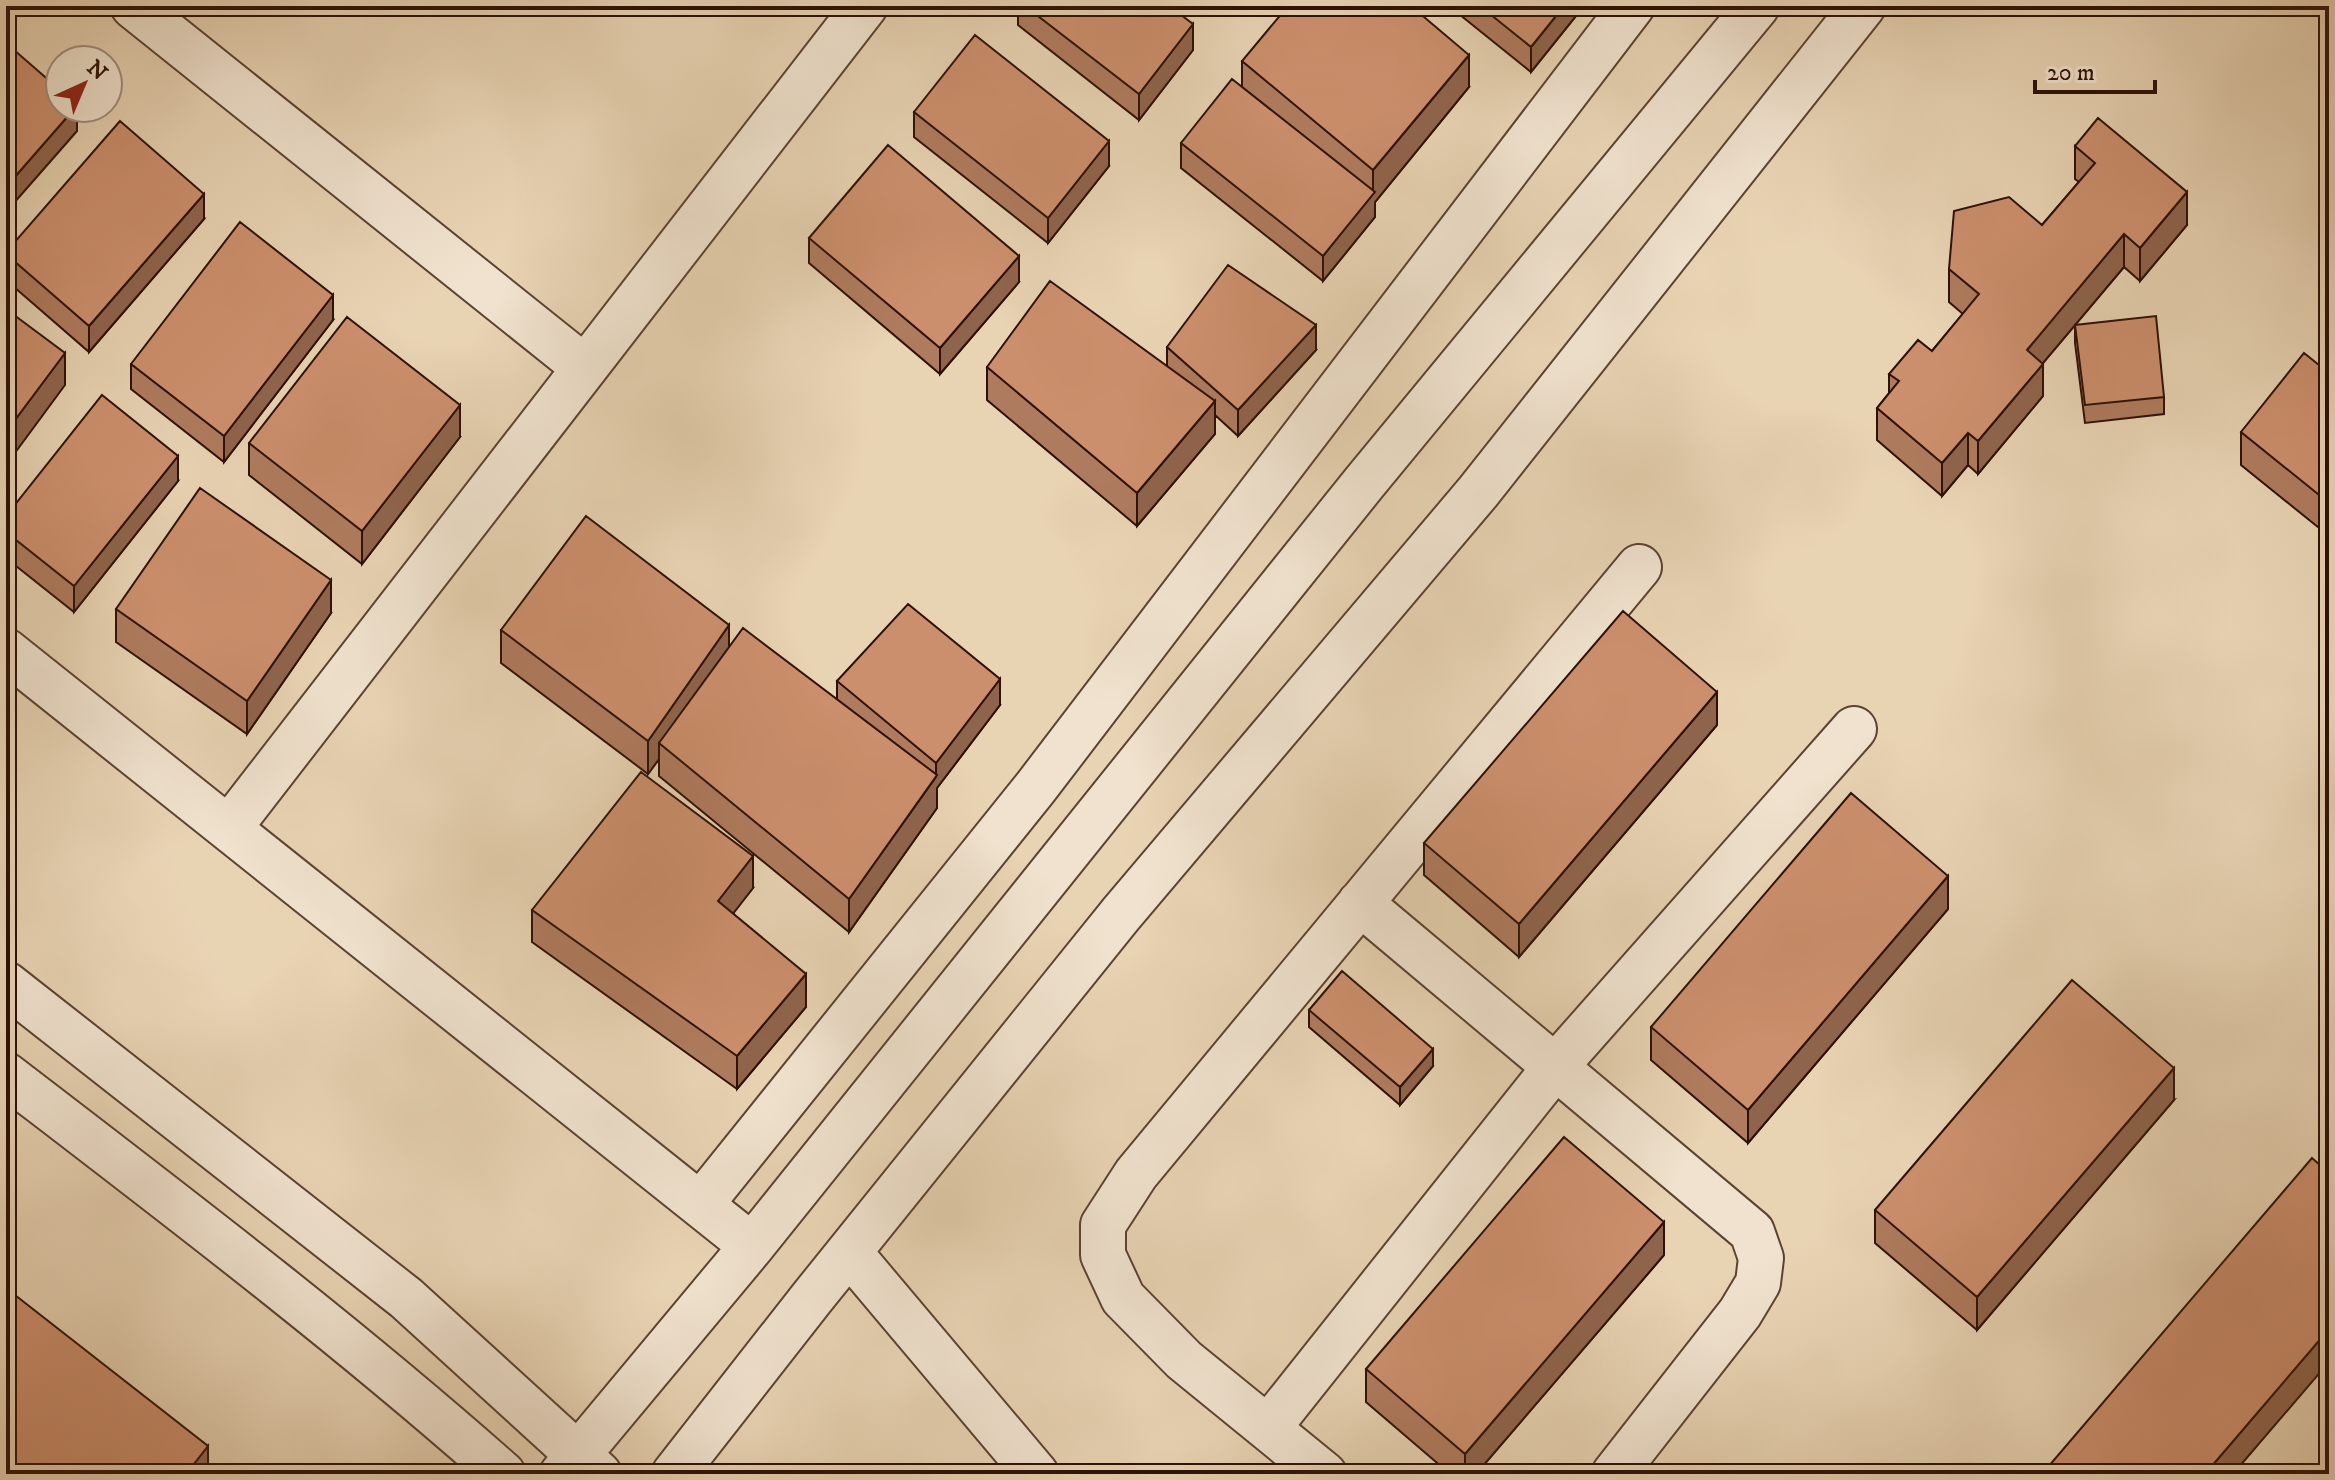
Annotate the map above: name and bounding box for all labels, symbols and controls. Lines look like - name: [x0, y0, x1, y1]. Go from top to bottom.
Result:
- north arrow: [44, 44, 124, 124]
- scale bar: [2035, 44, 2155, 94]
- text: N: [81, 55, 113, 87]
- text: 20 m: [2047, 58, 2095, 88]

